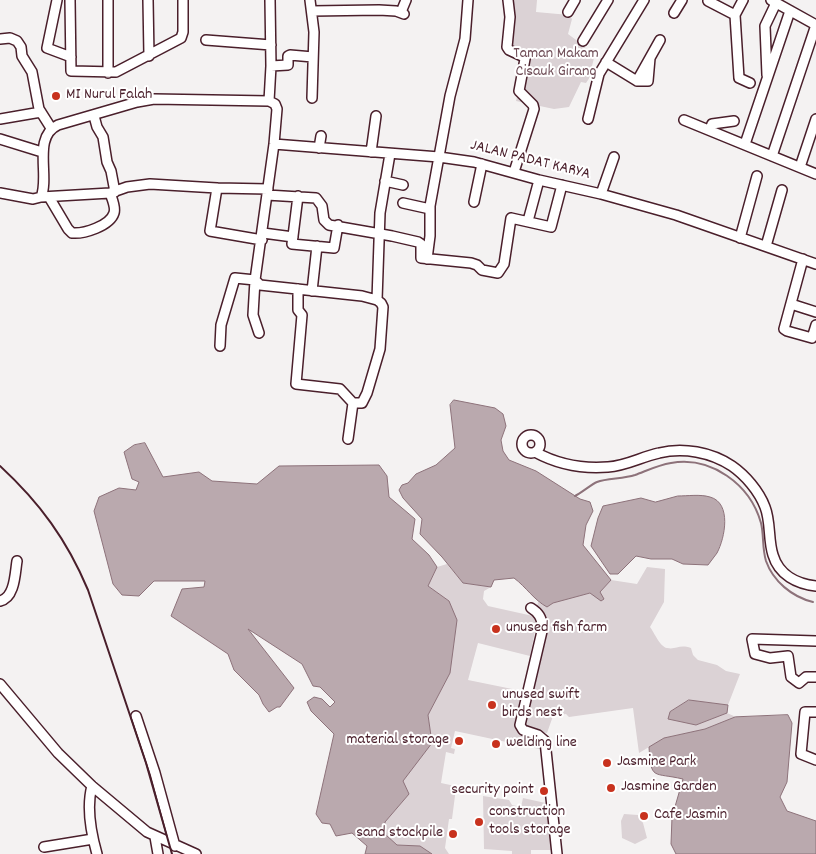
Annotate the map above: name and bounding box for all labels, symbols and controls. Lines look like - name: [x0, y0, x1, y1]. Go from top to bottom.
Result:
- park label: Taman Makam Cisauk Girang: [513, 45, 599, 83]
- place label: MI Nurul Falah: [66, 86, 152, 106]
- marker: MI Nurul Falah: [50, 90, 62, 102]
- street label: JALAN PADAT KARYA: [468, 137, 592, 185]
- place label: unused fish farm: [506, 619, 607, 639]
- marker: unused fish farm: [490, 623, 502, 635]
- place label: unused swift birds nest: [502, 686, 580, 724]
- marker: unused swift birds nest: [486, 699, 498, 711]
- place label: material storage: [346, 731, 449, 751]
- place label: welding line: [506, 734, 577, 754]
- marker: material storage: [453, 735, 465, 747]
- marker: welding line: [490, 738, 502, 750]
- place label: Jasmine Park: [617, 753, 696, 773]
- marker: Jasmine Park: [601, 757, 613, 769]
- place label: Jasmine Garden: [621, 778, 717, 798]
- place label: security point: [451, 781, 534, 801]
- marker: Jasmine Garden: [605, 782, 617, 794]
- marker: security point: [538, 785, 550, 797]
- place label: construction tools storage: [489, 803, 571, 841]
- place label: Cafe Jasmin: [654, 806, 727, 826]
- marker: Cafe Jasmin: [638, 810, 650, 822]
- marker: construction tools storage: [473, 816, 485, 828]
- place label: sand stockpile: [356, 824, 443, 844]
- marker: sand stockpile: [447, 828, 459, 840]

